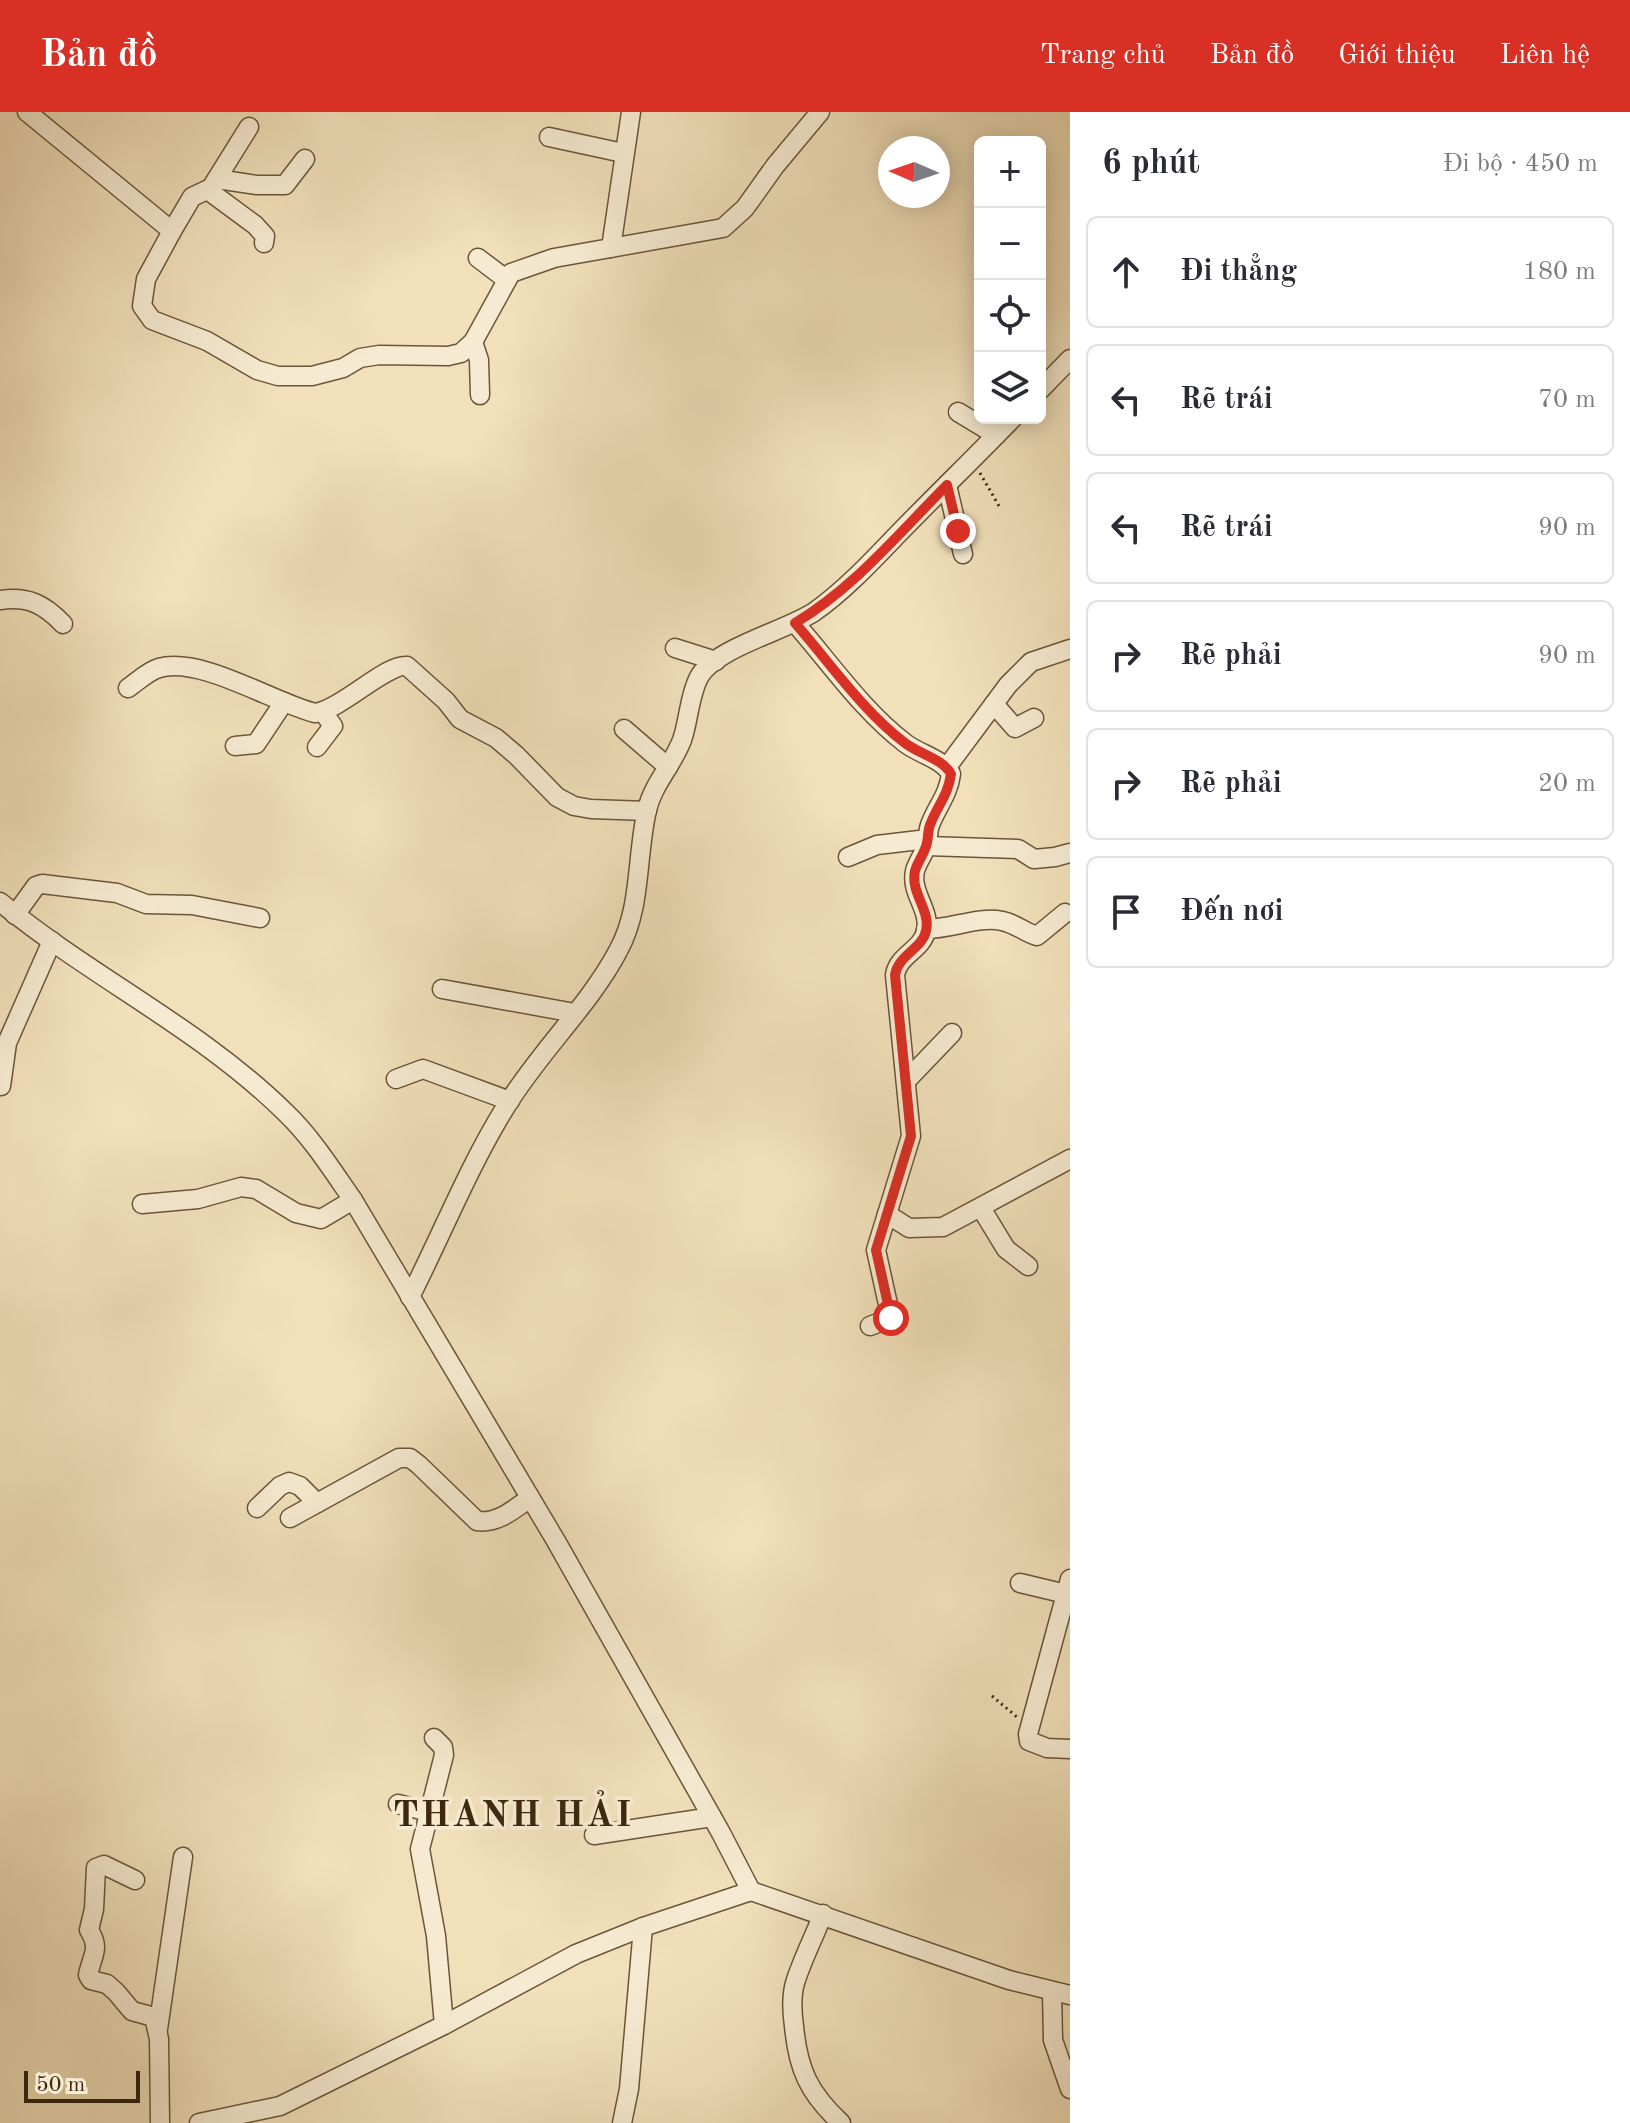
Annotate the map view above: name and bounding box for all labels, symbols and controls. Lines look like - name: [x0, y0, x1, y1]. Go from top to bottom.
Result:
- text: Bản đồ: [40, 37, 158, 75]
- text: Trang chủ: [1040, 42, 1166, 70]
- text: Bản đồ: [1210, 42, 1294, 70]
- text: Giới thiệu: [1338, 42, 1456, 70]
- text: Liên hệ: [1500, 42, 1590, 70]
- north arrow: [878, 136, 950, 208]
- map controls: [974, 136, 1046, 424]
- button: +: [974, 136, 1046, 208]
- text: 6 phút: [1102, 147, 1200, 181]
- text: Đi bộ · 450 m: [1443, 151, 1598, 177]
- button: −: [974, 208, 1046, 280]
- icon: ahead: [1104, 250, 1148, 294]
- text: Đi thẳng: [1180, 257, 1297, 287]
- text: 180 m: [1523, 259, 1596, 285]
- button: locate: [974, 280, 1046, 352]
- button: layers: [974, 352, 1046, 424]
- icon: left: [1104, 378, 1148, 422]
- text: Rẽ trái: [1180, 385, 1273, 415]
- text: 70 m: [1538, 387, 1596, 413]
- icon: left: [1104, 506, 1148, 550]
- route end: [940, 513, 976, 549]
- text: Rẽ trái: [1180, 513, 1273, 543]
- text: 90 m: [1538, 515, 1596, 541]
- icon: right: [1104, 634, 1148, 678]
- text: Rẽ phải: [1180, 641, 1282, 671]
- text: 90 m: [1538, 643, 1596, 669]
- icon: right: [1104, 762, 1148, 806]
- text: Rẽ phải: [1180, 769, 1282, 799]
- text: 20 m: [1538, 771, 1596, 797]
- icon: arrive: [1104, 890, 1148, 934]
- text: Đến nơi: [1180, 897, 1284, 927]
- route start: [873, 1300, 909, 1336]
- district label: THANH HẢI: [393, 1790, 633, 1835]
- scale bar: [24, 2067, 140, 2103]
- text: 50 m: [36, 2074, 85, 2096]

